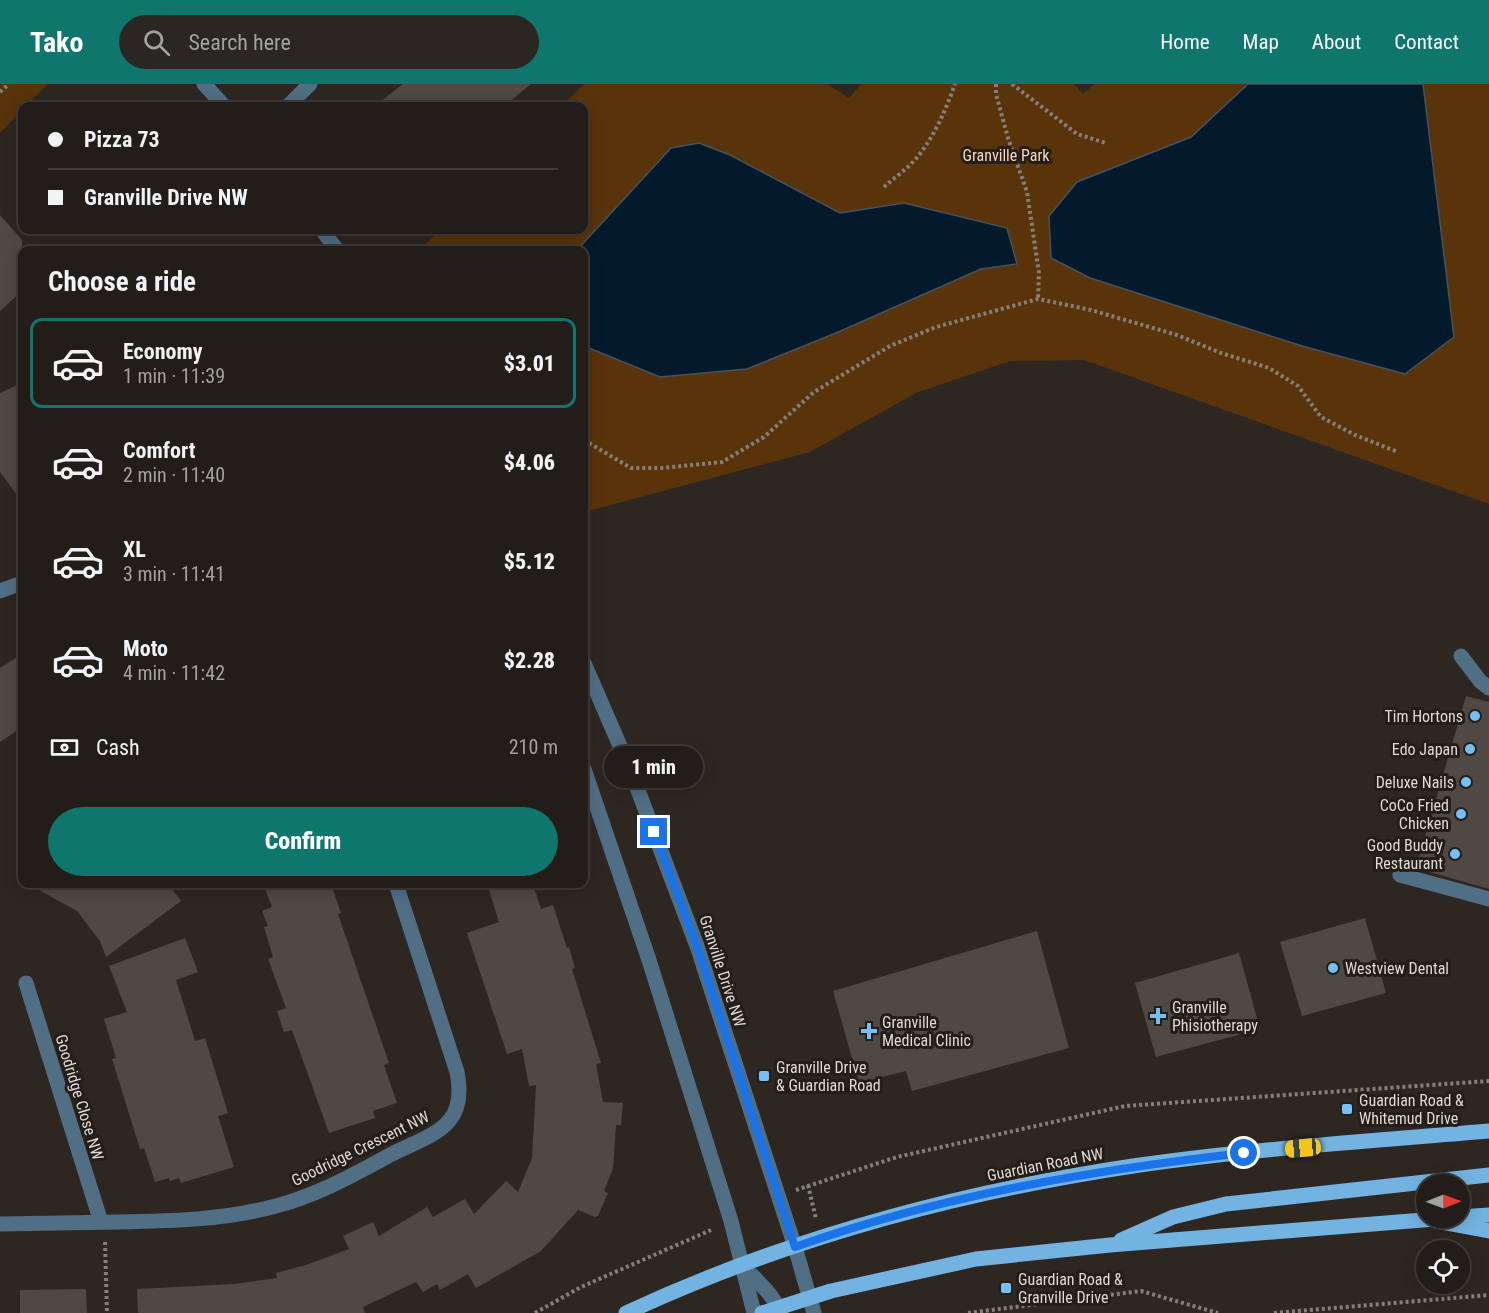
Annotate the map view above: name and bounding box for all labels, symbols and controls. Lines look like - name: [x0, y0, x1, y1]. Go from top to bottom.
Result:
- search box: [119, 15, 539, 69]
- text: Tako: [30, 26, 83, 59]
- icon: search: [140, 26, 173, 59]
- text: Search here: [188, 30, 291, 55]
- text: Home: [1160, 30, 1210, 54]
- text: Map: [1243, 30, 1279, 54]
- text: About: [1312, 30, 1361, 54]
- text: Contact: [1394, 30, 1459, 54]
- text: Pizza 73: [84, 127, 160, 152]
- park label: Granville Park: [963, 146, 1050, 165]
- text: Granville Drive NW: [84, 185, 248, 210]
- text: Choose a ride: [48, 266, 196, 298]
- icon: car: [51, 336, 105, 390]
- text: Economy: [123, 339, 203, 364]
- text: $3.01: [504, 351, 555, 376]
- text: 1 min · 11:39: [123, 364, 225, 388]
- icon: car: [51, 435, 105, 489]
- text: Comfort: [123, 438, 196, 463]
- text: $4.06: [504, 450, 555, 475]
- text: 2 min · 11:40: [123, 463, 225, 487]
- icon: car: [51, 534, 105, 588]
- text: XL: [123, 537, 146, 562]
- text: $5.12: [504, 549, 555, 574]
- text: 3 min · 11:41: [123, 562, 225, 586]
- icon: car: [51, 633, 105, 687]
- text: Moto: [123, 636, 168, 661]
- text: $2.28: [504, 648, 555, 673]
- text: 4 min · 11:42: [123, 661, 225, 685]
- place label: Tim Hortons: [1384, 707, 1463, 726]
- marker: Tim Hortons: [1468, 709, 1482, 723]
- icon: cash: [48, 731, 81, 764]
- text: Cash: [96, 735, 140, 760]
- text: 210 m: [509, 735, 558, 759]
- place label: Edo Japan: [1392, 740, 1458, 759]
- marker: Edo Japan: [1463, 742, 1477, 756]
- callout: 1 min: [604, 745, 704, 787]
- text: 1 min: [631, 755, 676, 779]
- place label: Deluxe Nails: [1376, 773, 1454, 792]
- marker: Deluxe Nails: [1459, 775, 1473, 789]
- place label: CoCo Fried Chicken: [1380, 796, 1449, 833]
- button: Confirm: [48, 807, 558, 876]
- marker: CoCo Fried Chicken: [1454, 807, 1468, 821]
- route end: [640, 818, 667, 845]
- place label: Good Buddy Restaurant: [1367, 836, 1443, 873]
- marker: Good Buddy Restaurant: [1448, 847, 1462, 861]
- street label: Granville Drive NW: [696, 913, 750, 1029]
- place label: Westview Dental: [1345, 959, 1449, 978]
- marker: Westview Dental: [1326, 961, 1340, 975]
- place label: Granville Phisiotherapy: [1172, 998, 1258, 1035]
- marker: Granville Phisiotherapy: [1149, 1007, 1167, 1025]
- place label: Granville Medical Clinic: [882, 1013, 971, 1050]
- marker: Granville Medical Clinic: [860, 1022, 878, 1040]
- street label: Goodridge Close NW: [51, 1032, 108, 1162]
- place label: Granville Drive & Guardian Road: [776, 1058, 881, 1095]
- marker: Granville Drive & Guardian Road: [757, 1069, 771, 1083]
- place label: Guardian Road & Whitemud Drive: [1359, 1091, 1464, 1128]
- marker: Guardian Road & Whitemud Drive: [1340, 1102, 1354, 1116]
- street label: Goodridge Crescent NW: [288, 1107, 432, 1190]
- car: [1284, 1137, 1322, 1159]
- route start: [1230, 1139, 1257, 1166]
- street label: Guardian Road NW: [985, 1144, 1105, 1185]
- north arrow: [1416, 1174, 1470, 1228]
- map controls: [1416, 1174, 1470, 1294]
- button: locate: [1416, 1240, 1470, 1294]
- place label: Guardian Road & Granville Drive: [1018, 1270, 1123, 1307]
- marker: Guardian Road & Granville Drive: [999, 1281, 1013, 1295]

